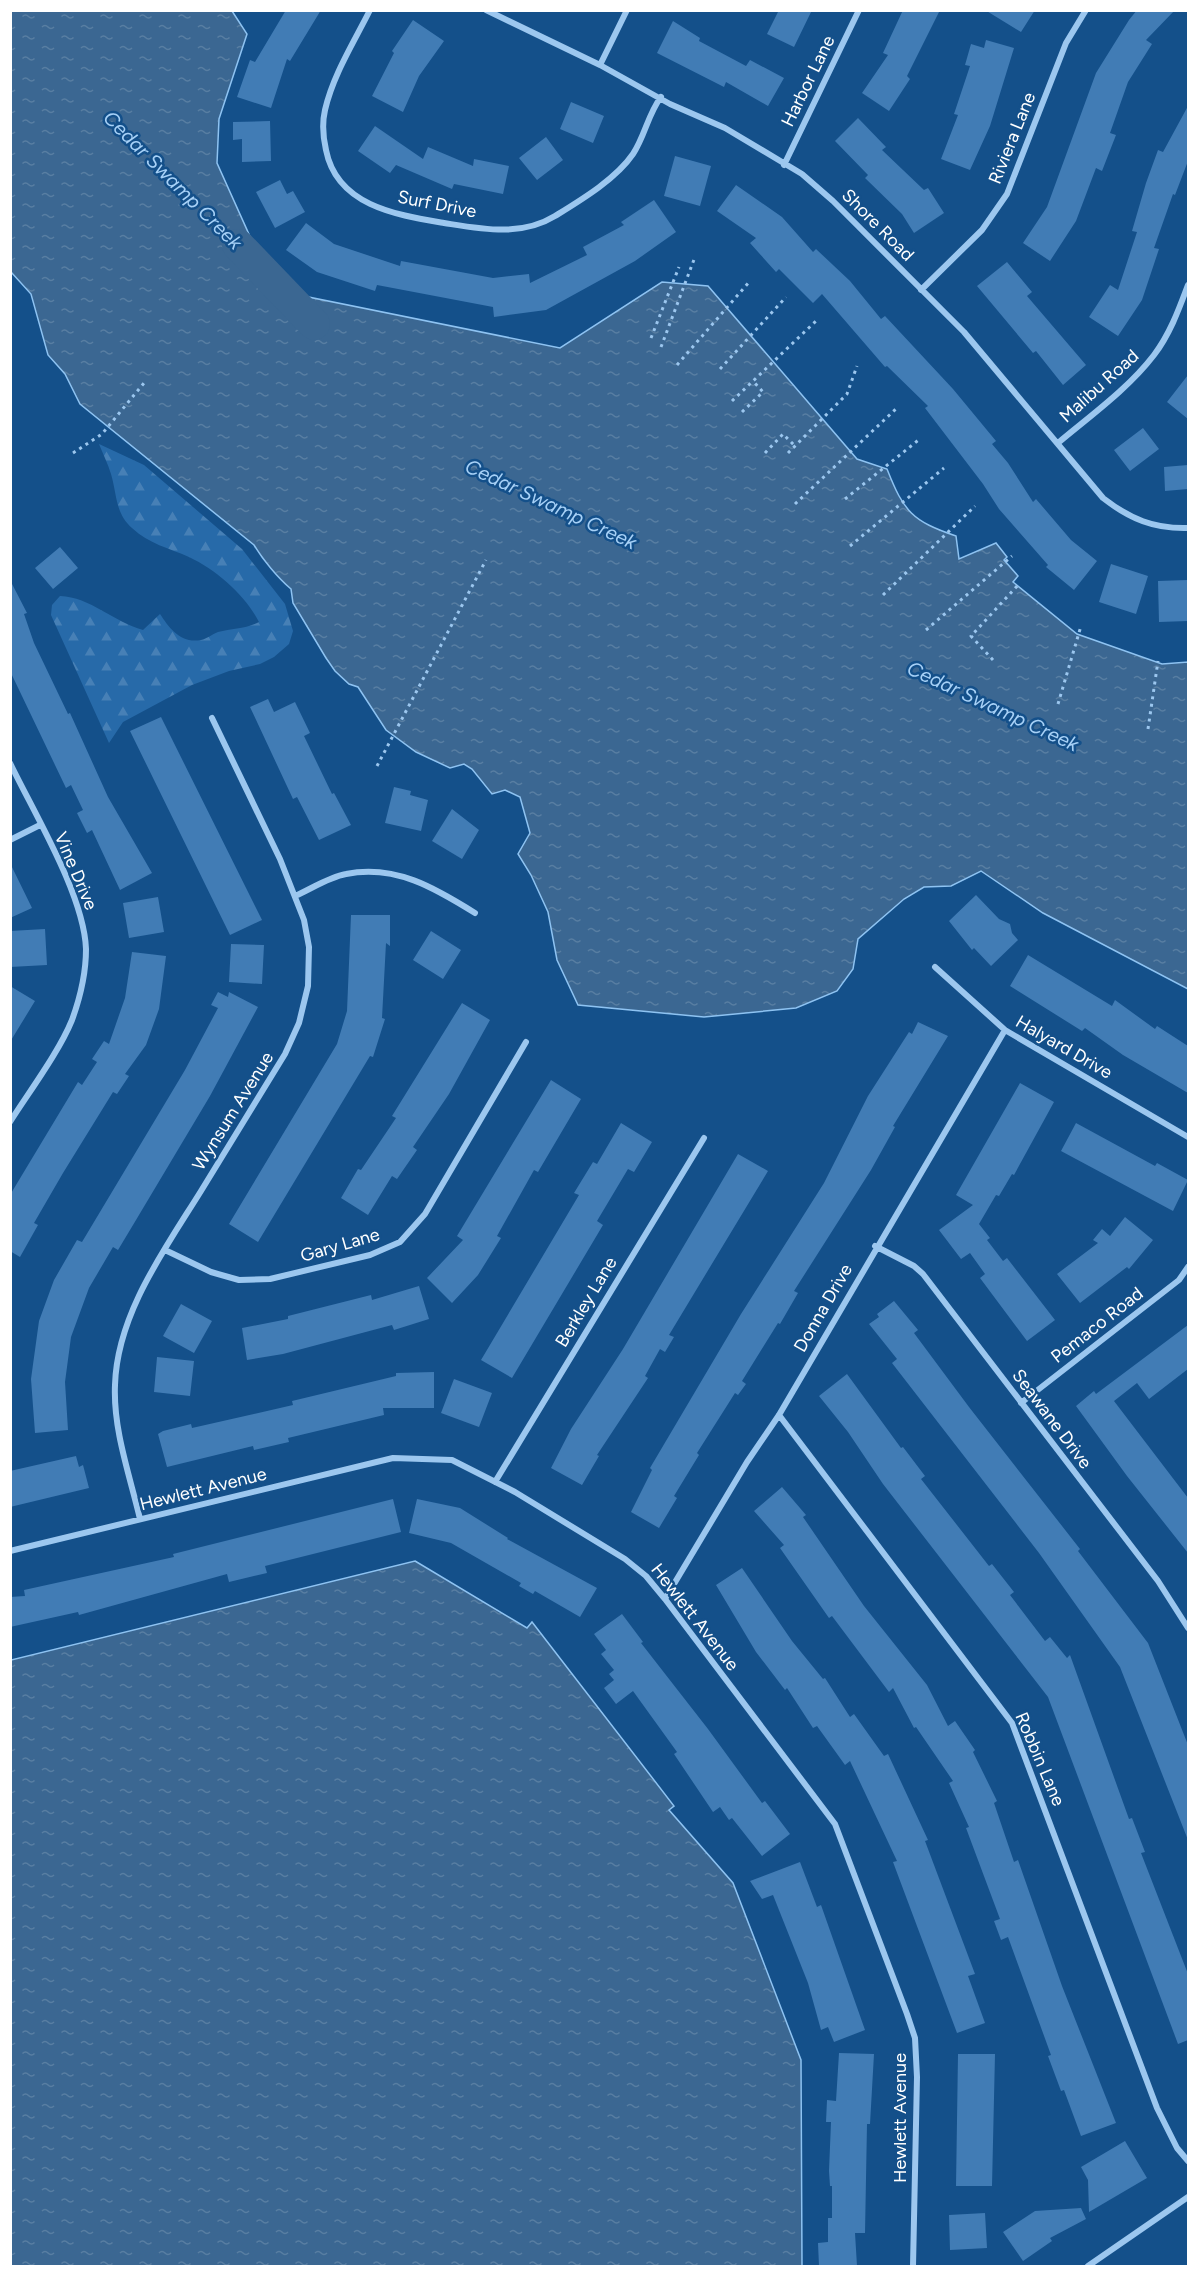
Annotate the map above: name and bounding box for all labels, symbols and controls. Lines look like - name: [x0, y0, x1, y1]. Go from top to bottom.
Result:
- street label: Harbor Lane: [776, 32, 840, 130]
- street label: Riviera Lane: [984, 89, 1040, 187]
- water label: Cedar Swamp Creek: [98, 105, 248, 255]
- street label: Shore Road: [837, 184, 919, 266]
- street label: Surf Drive: [396, 186, 478, 222]
- street label: Malibu Road: [1055, 345, 1143, 427]
- water label: Cedar Swamp Creek: [461, 454, 642, 555]
- water label: Cedar Swamp Creek: [903, 656, 1084, 757]
- street label: Vine Drive: [50, 829, 102, 913]
- street label: Halyard Drive: [1012, 1011, 1116, 1084]
- street label: Wynsum Avenue: [188, 1047, 278, 1174]
- street label: Gary Lane: [298, 1223, 382, 1267]
- street label: Berkley Lane: [550, 1253, 622, 1351]
- street label: Donna Drive: [789, 1260, 857, 1356]
- street label: Pemaco Road: [1047, 1282, 1147, 1368]
- street label: Seawane Drive: [1007, 1365, 1097, 1473]
- street label: Hewlett Avenue: [137, 1463, 269, 1515]
- street label: Hewlett Avenue: [646, 1559, 744, 1675]
- street label: Robbin Lane: [1010, 1709, 1070, 1809]
- street label: Hewlett Avenue: [889, 2053, 911, 2183]

